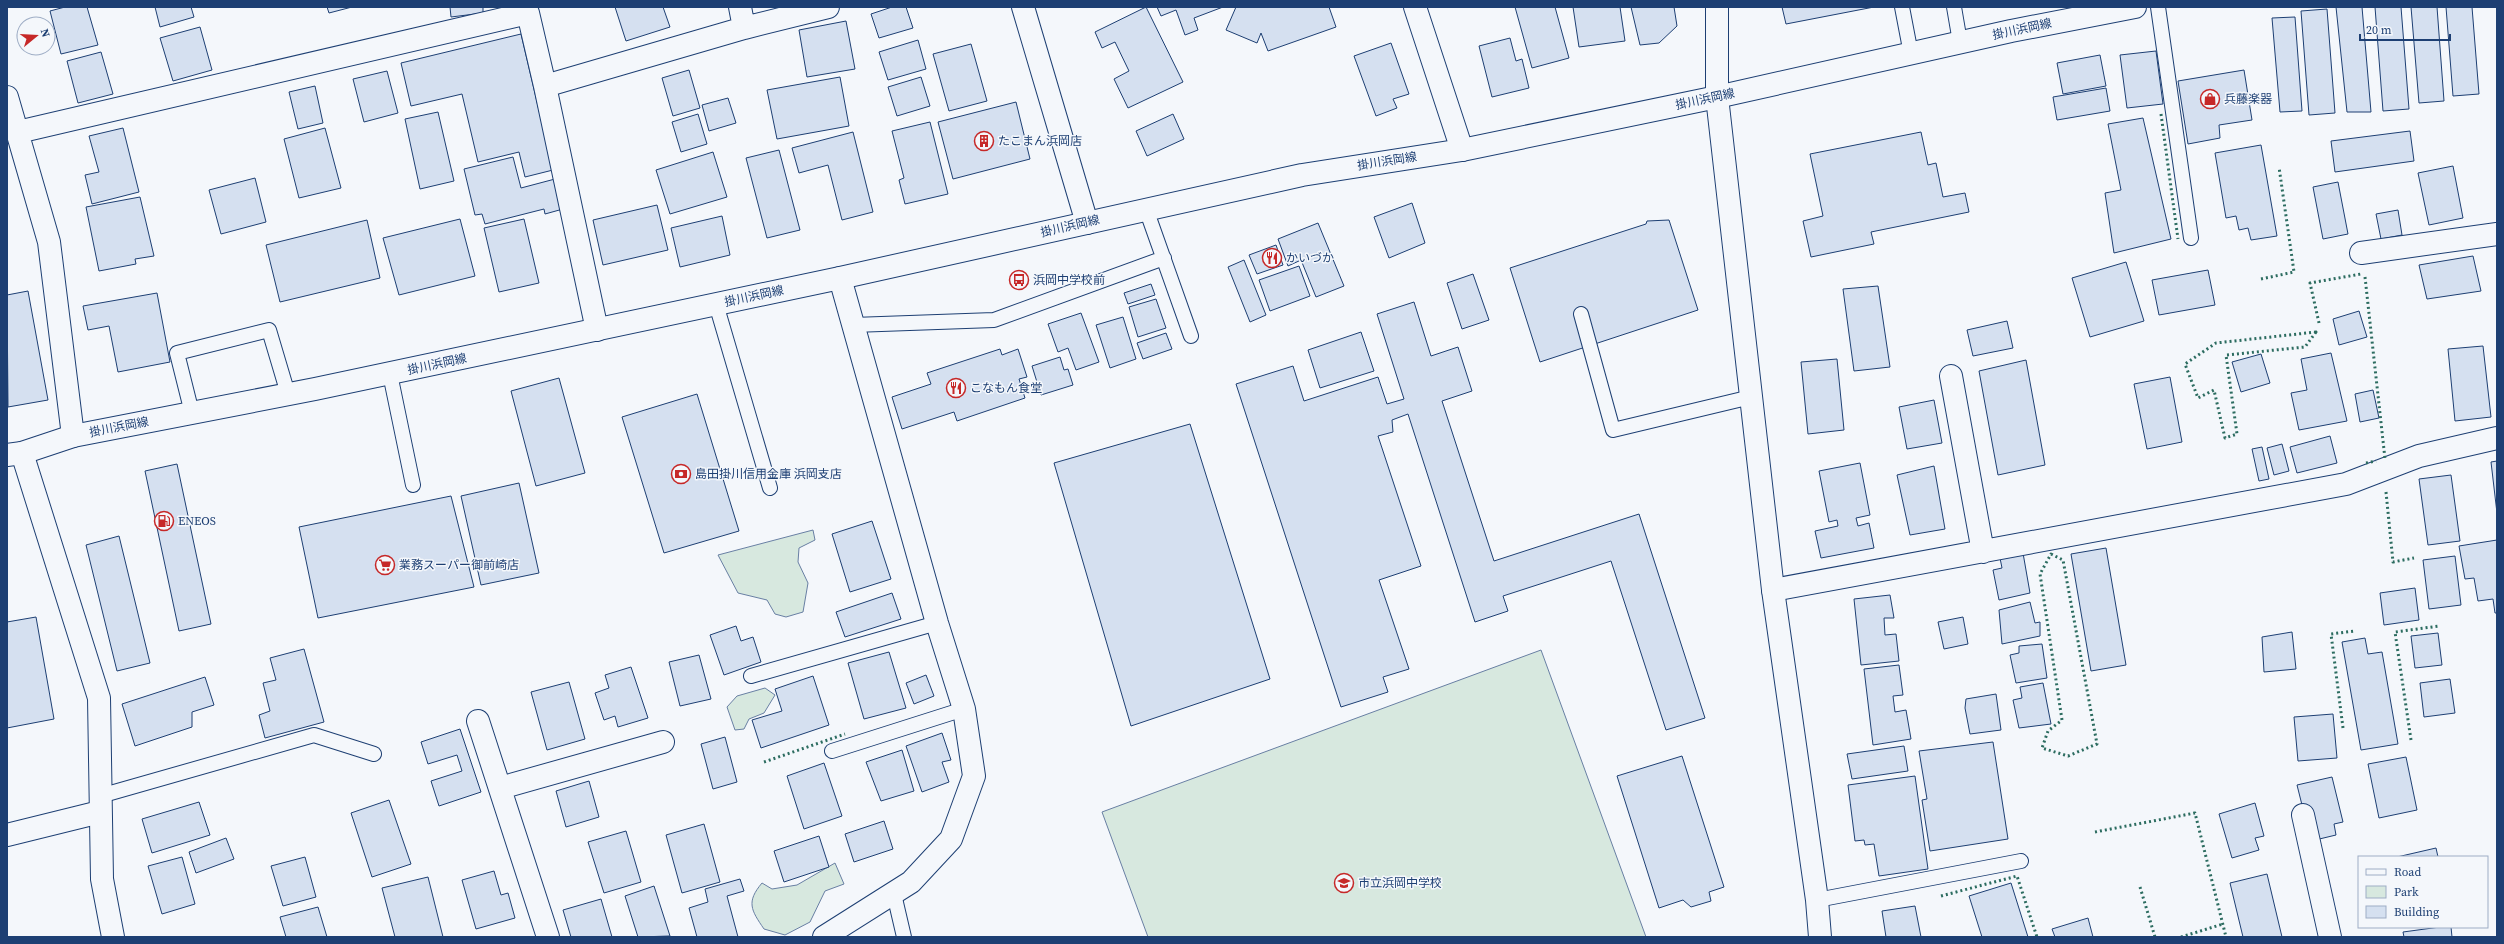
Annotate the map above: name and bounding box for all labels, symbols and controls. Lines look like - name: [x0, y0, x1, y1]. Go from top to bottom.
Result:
- street label: 掛川浜岡線: [1991, 15, 2053, 43]
- north arrow: [16, 16, 56, 56]
- scale bar: [2360, 16, 2450, 42]
- text: 20 m: [2366, 22, 2392, 38]
- text: N: [37, 27, 53, 39]
- street label: 掛川浜岡線: [1674, 85, 1736, 113]
- shop icon: 兵藤楽器: [2199, 88, 2221, 110]
- place label: 兵藤楽器: [2224, 91, 2272, 107]
- building icon: たこまん浜岡店: [973, 130, 995, 152]
- place label: たこまん浜岡店: [998, 133, 1082, 149]
- street label: 掛川浜岡線: [1356, 148, 1418, 174]
- street label: 掛川浜岡線: [1039, 211, 1101, 241]
- restaurant icon: かいづか: [1261, 247, 1283, 269]
- place label: かいづか: [1286, 250, 1334, 266]
- bus stop icon: 浜岡中学校前: [1008, 269, 1030, 291]
- place label: 浜岡中学校前: [1033, 272, 1105, 288]
- street label: 掛川浜岡線: [723, 282, 785, 310]
- street label: 掛川浜岡線: [406, 350, 468, 378]
- restaurant icon: こなもん食堂: [945, 377, 967, 399]
- place label: こなもん食堂: [970, 380, 1042, 396]
- street label: 掛川浜岡線: [88, 413, 150, 441]
- bank icon: 島田掛川信用金庫 浜岡支店: [670, 463, 692, 485]
- place label: 島田掛川信用金庫 浜岡支店: [695, 466, 842, 482]
- fuel station icon: ENEOS: [153, 510, 175, 532]
- place label: ENEOS: [178, 513, 216, 529]
- supermarket icon: 業務スーパー御前崎店: [374, 554, 396, 576]
- place label: 業務スーパー御前崎店: [399, 557, 519, 573]
- legend: [2358, 856, 2488, 928]
- text: Road: [2394, 864, 2421, 880]
- school or university icon: 市立浜岡中学校: [1333, 872, 1355, 894]
- place label: 市立浜岡中学校: [1358, 875, 1442, 891]
- text: Park: [2394, 884, 2419, 900]
- text: Building: [2394, 904, 2439, 920]

